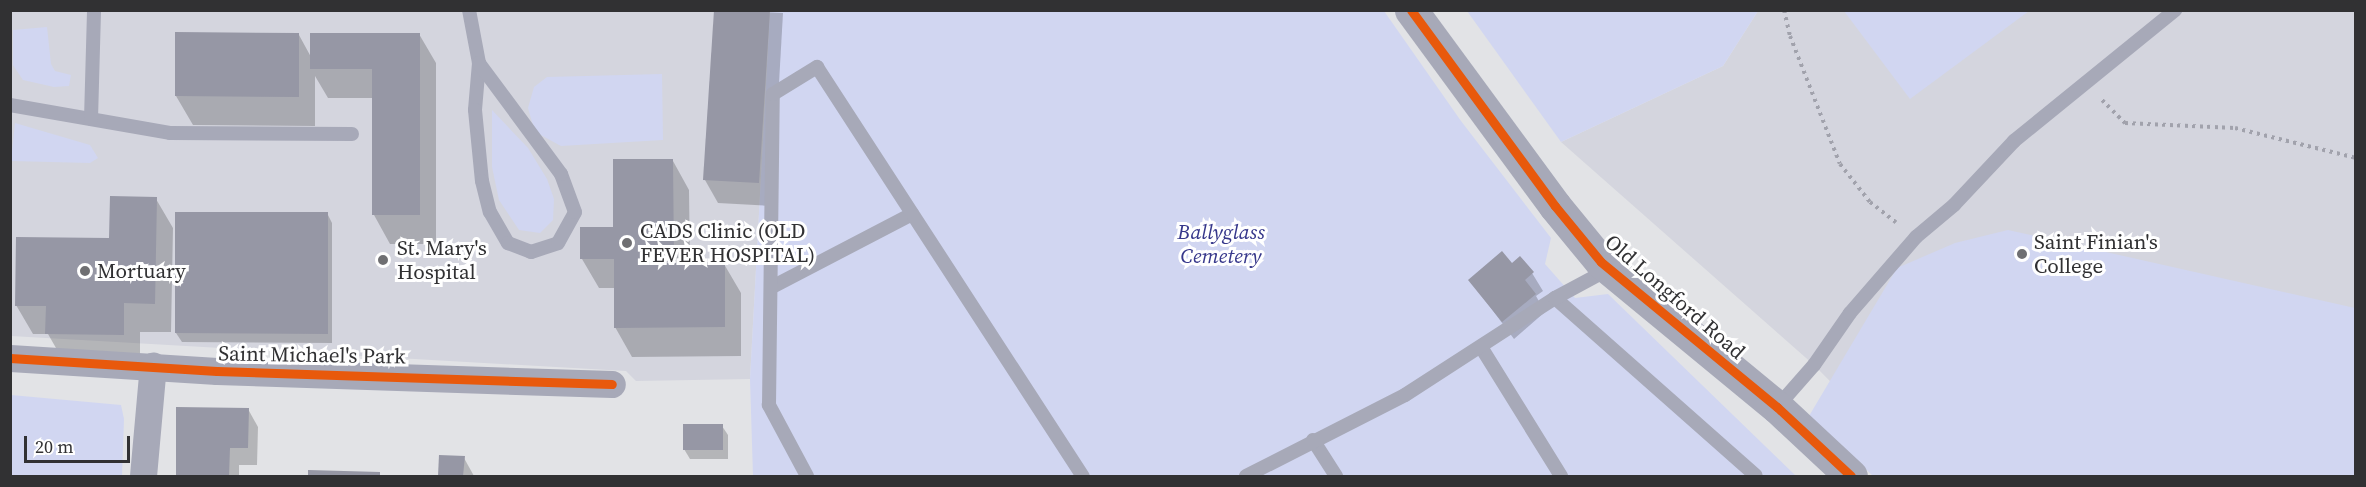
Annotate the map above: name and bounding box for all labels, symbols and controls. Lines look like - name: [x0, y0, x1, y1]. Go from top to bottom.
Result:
- place label: CADS Clinic (OLD FEVER HOSPITAL): [640, 218, 815, 268]
- park label: Ballyglass Cemetery: [1177, 219, 1265, 269]
- street label: Old Longford Road: [1600, 229, 1750, 365]
- place label: Saint Finian's College: [2034, 229, 2158, 279]
- marker: CADS Clinic (OLD FEVER HOSPITAL): [618, 234, 636, 252]
- place label: St. Mary's Hospital: [397, 235, 487, 285]
- marker: Saint Finian's College: [2015, 247, 2029, 261]
- marker: St. Mary's Hospital: [374, 251, 392, 269]
- place label: Mortuary: [97, 258, 186, 284]
- marker: Mortuary: [78, 264, 92, 278]
- street label: Saint Michael's Park: [218, 341, 406, 369]
- scale bar: [27, 424, 134, 462]
- text: 20 m: [35, 434, 73, 459]

